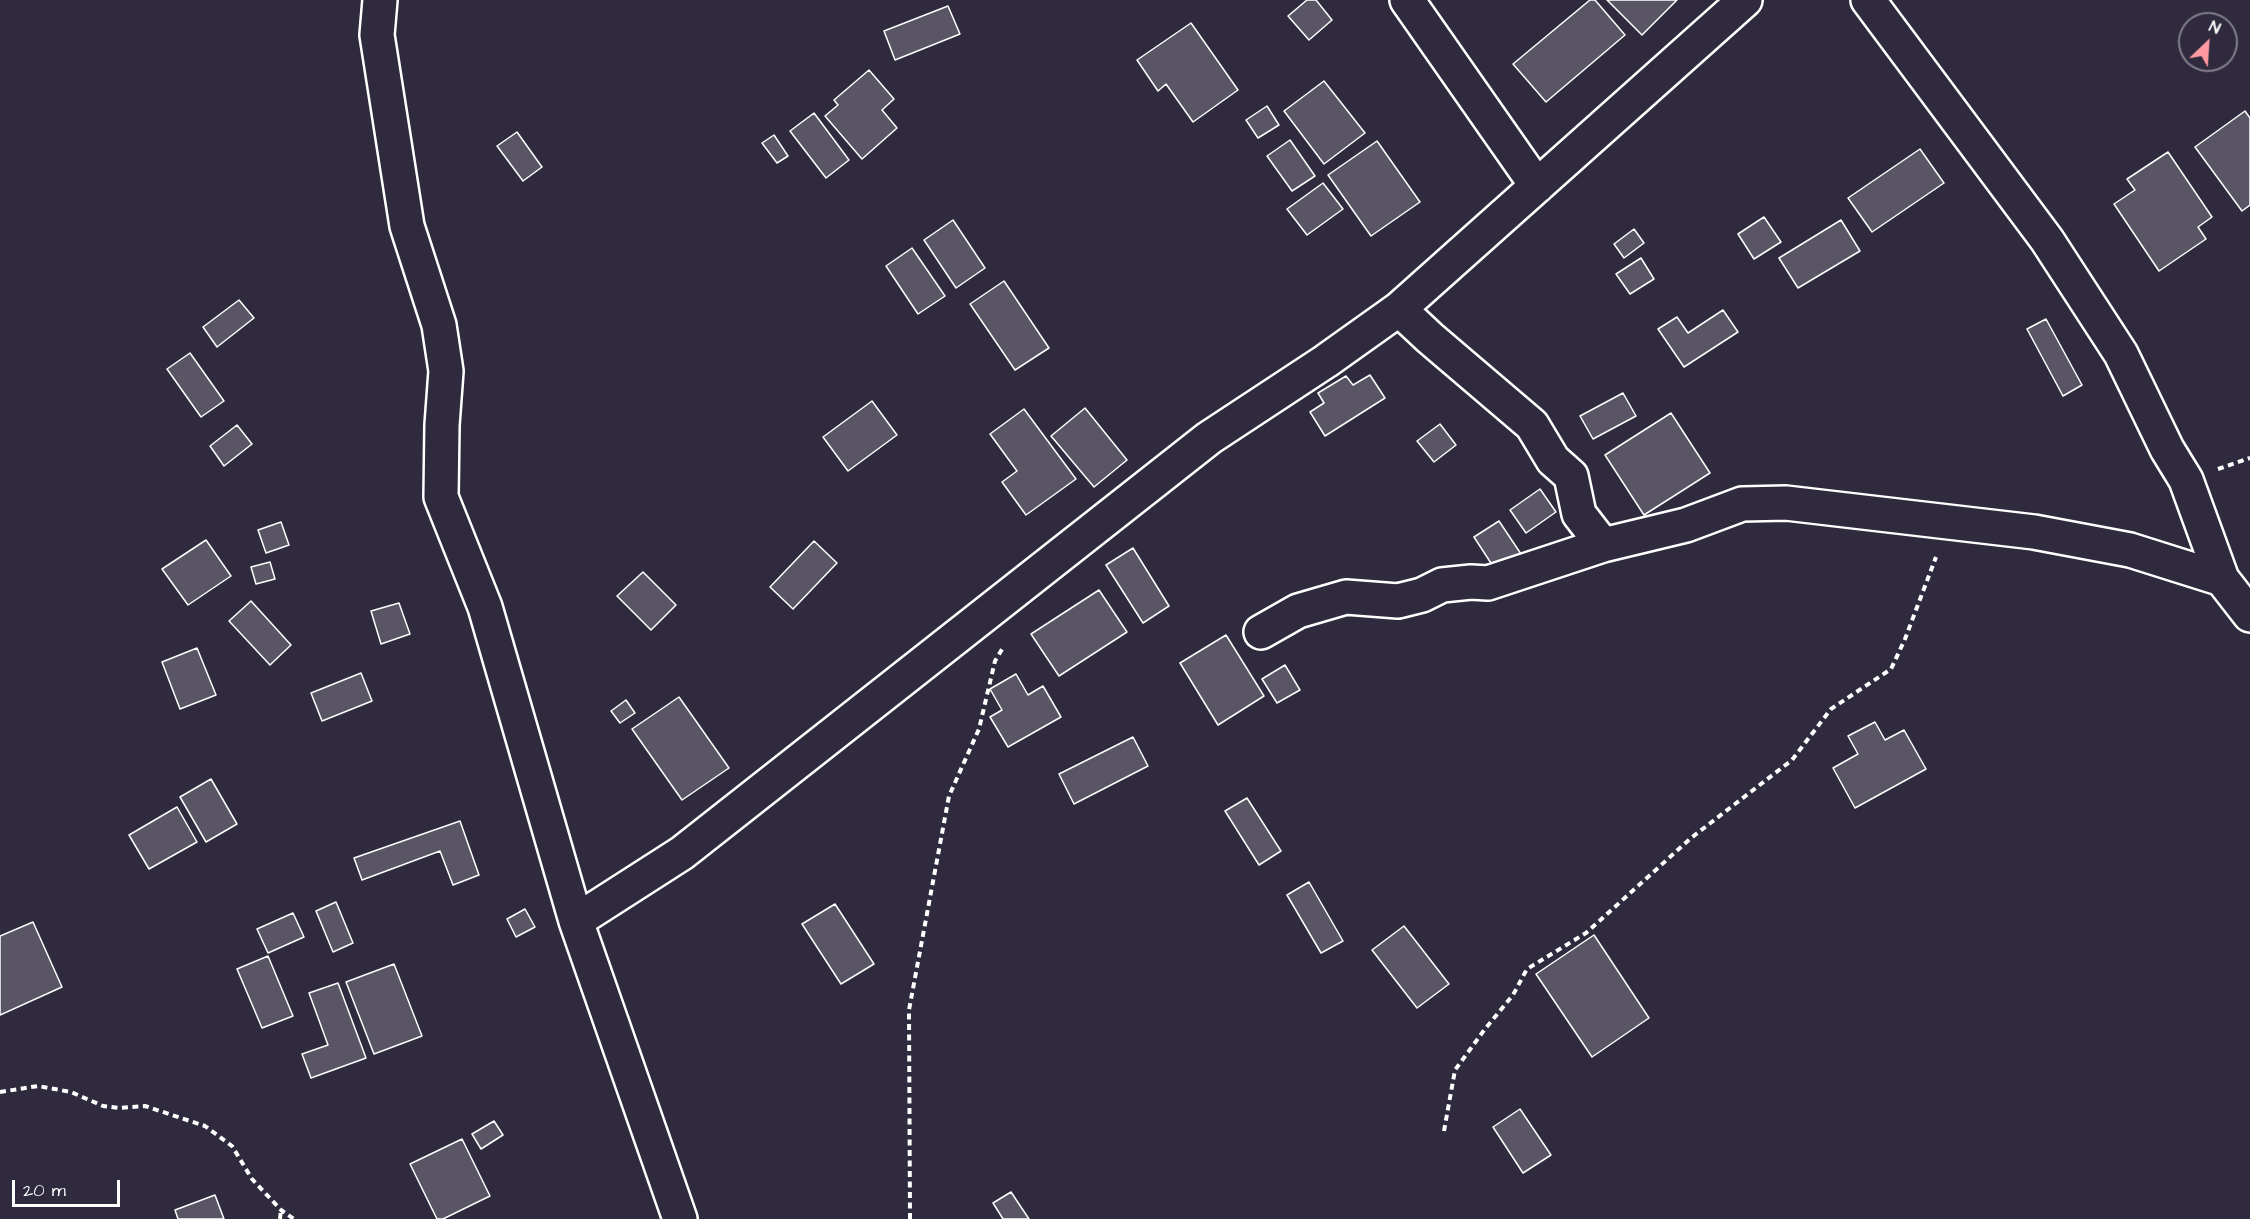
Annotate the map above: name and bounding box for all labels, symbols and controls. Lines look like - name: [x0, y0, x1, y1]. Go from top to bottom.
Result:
- north arrow: [2178, 12, 2238, 72]
- text: N: [2206, 15, 2224, 40]
- scale bar: [15, 1168, 123, 1206]
- text: 20 m: [23, 1178, 66, 1203]

